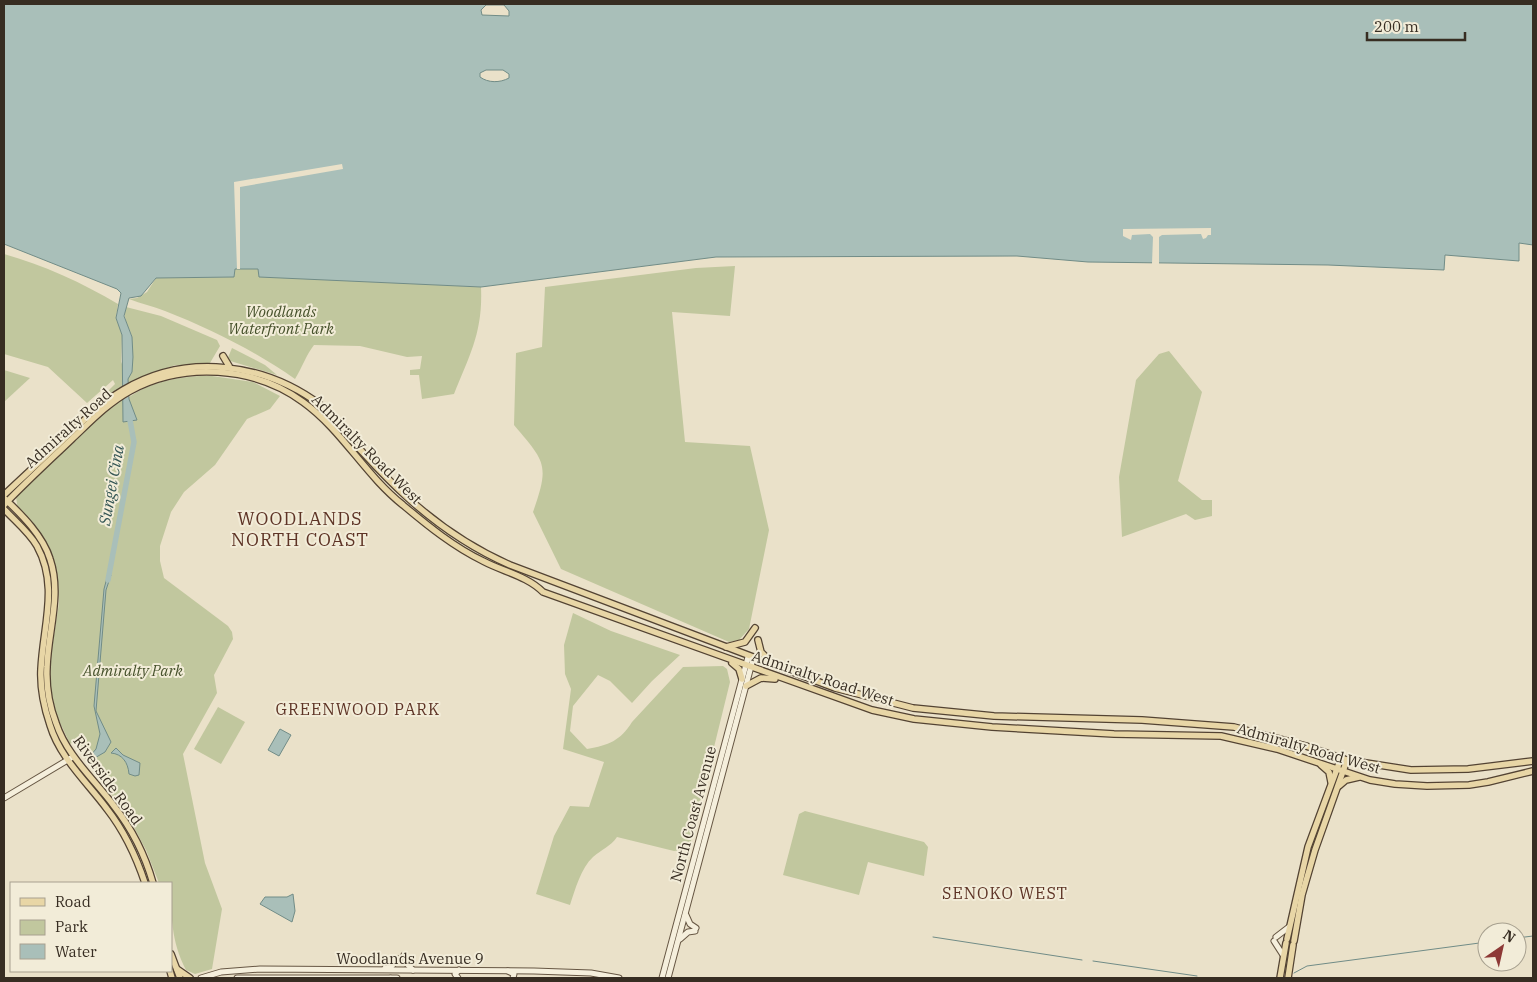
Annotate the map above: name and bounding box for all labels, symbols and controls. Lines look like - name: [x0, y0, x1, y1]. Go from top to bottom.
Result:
- scale bar: [1367, 10, 1464, 42]
- text: 200 m: [1374, 17, 1419, 36]
- park label: Woodlands Waterfront Park: [228, 302, 334, 338]
- street label: Admiralty Road: [21, 384, 115, 472]
- street label: Admiralty Road West: [308, 390, 426, 508]
- water label: Sungei Cina: [94, 443, 128, 528]
- district label: WOODLANDS NORTH COAST: [231, 507, 369, 551]
- street label: Admiralty Road West: [750, 646, 896, 710]
- park label: Admiralty Park: [82, 661, 183, 680]
- district label: GREENWOOD PARK: [276, 699, 440, 719]
- street label: Admiralty Road West: [1235, 718, 1383, 778]
- street label: Riverside Road: [69, 732, 147, 828]
- street label: North Coast Avenue: [666, 744, 720, 884]
- legend: [10, 882, 172, 972]
- district label: SENOKO WEST: [942, 883, 1068, 903]
- text: Road: [55, 892, 91, 911]
- text: Park: [55, 917, 88, 936]
- north arrow: [1477, 922, 1527, 972]
- text: N: [1500, 926, 1519, 947]
- text: Water: [55, 942, 97, 961]
- street label: Woodlands Avenue 9: [336, 949, 484, 968]

